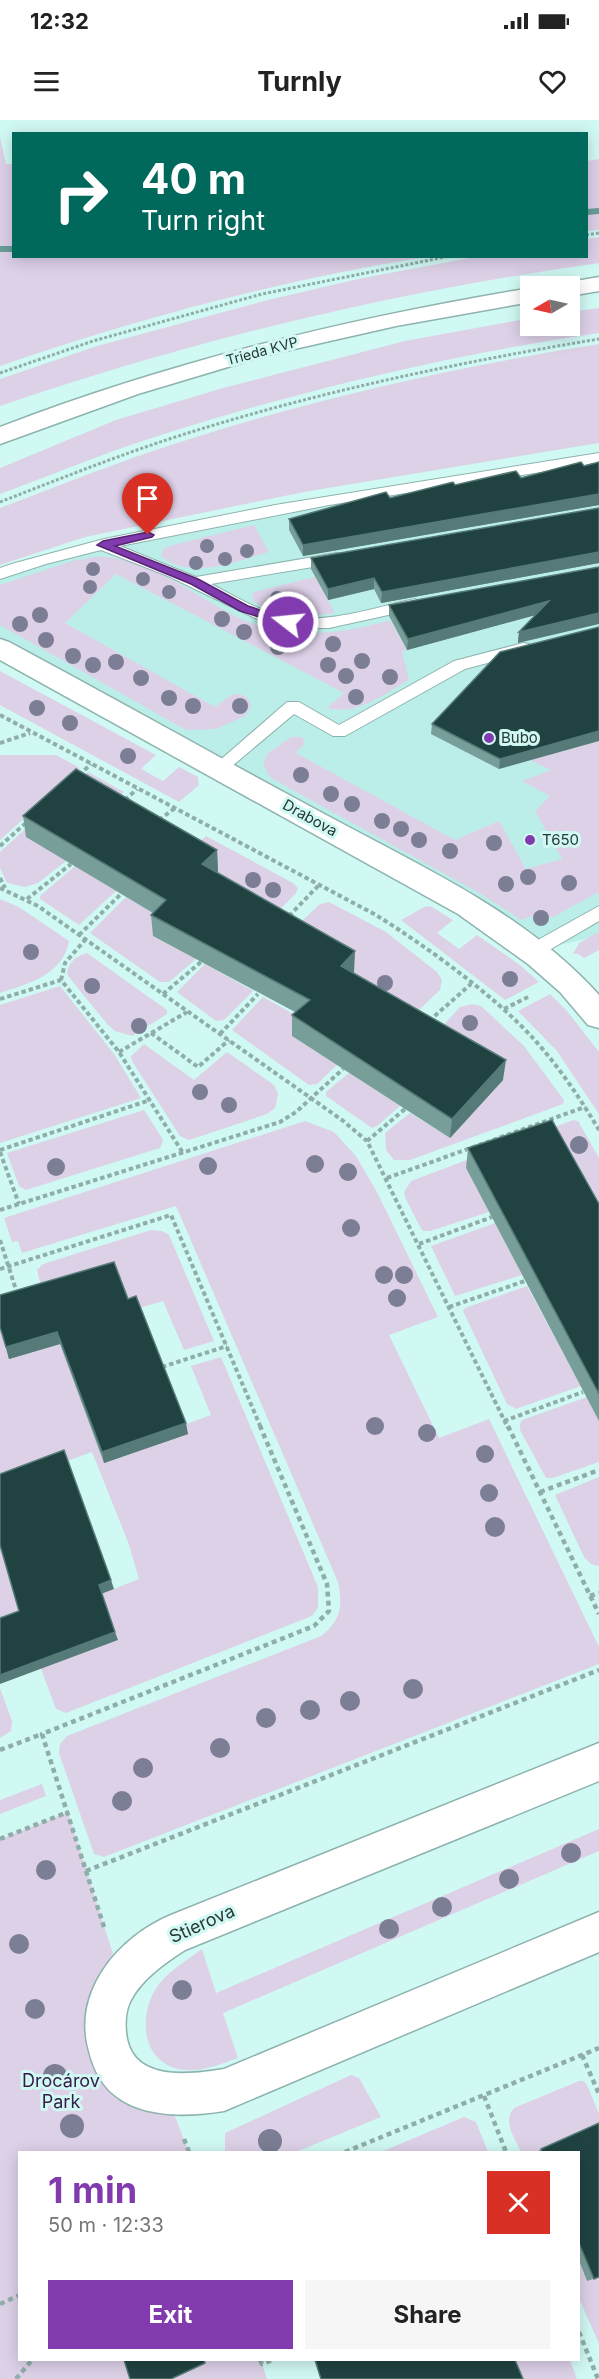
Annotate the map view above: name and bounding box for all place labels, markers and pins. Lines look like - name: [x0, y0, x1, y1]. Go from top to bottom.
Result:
- pin: [122, 473, 173, 535]
- place label: Bubo: [501, 728, 538, 747]
- marker: Bubo: [482, 731, 496, 745]
- place label: T650: [542, 830, 579, 849]
- marker: T650: [523, 833, 537, 847]

